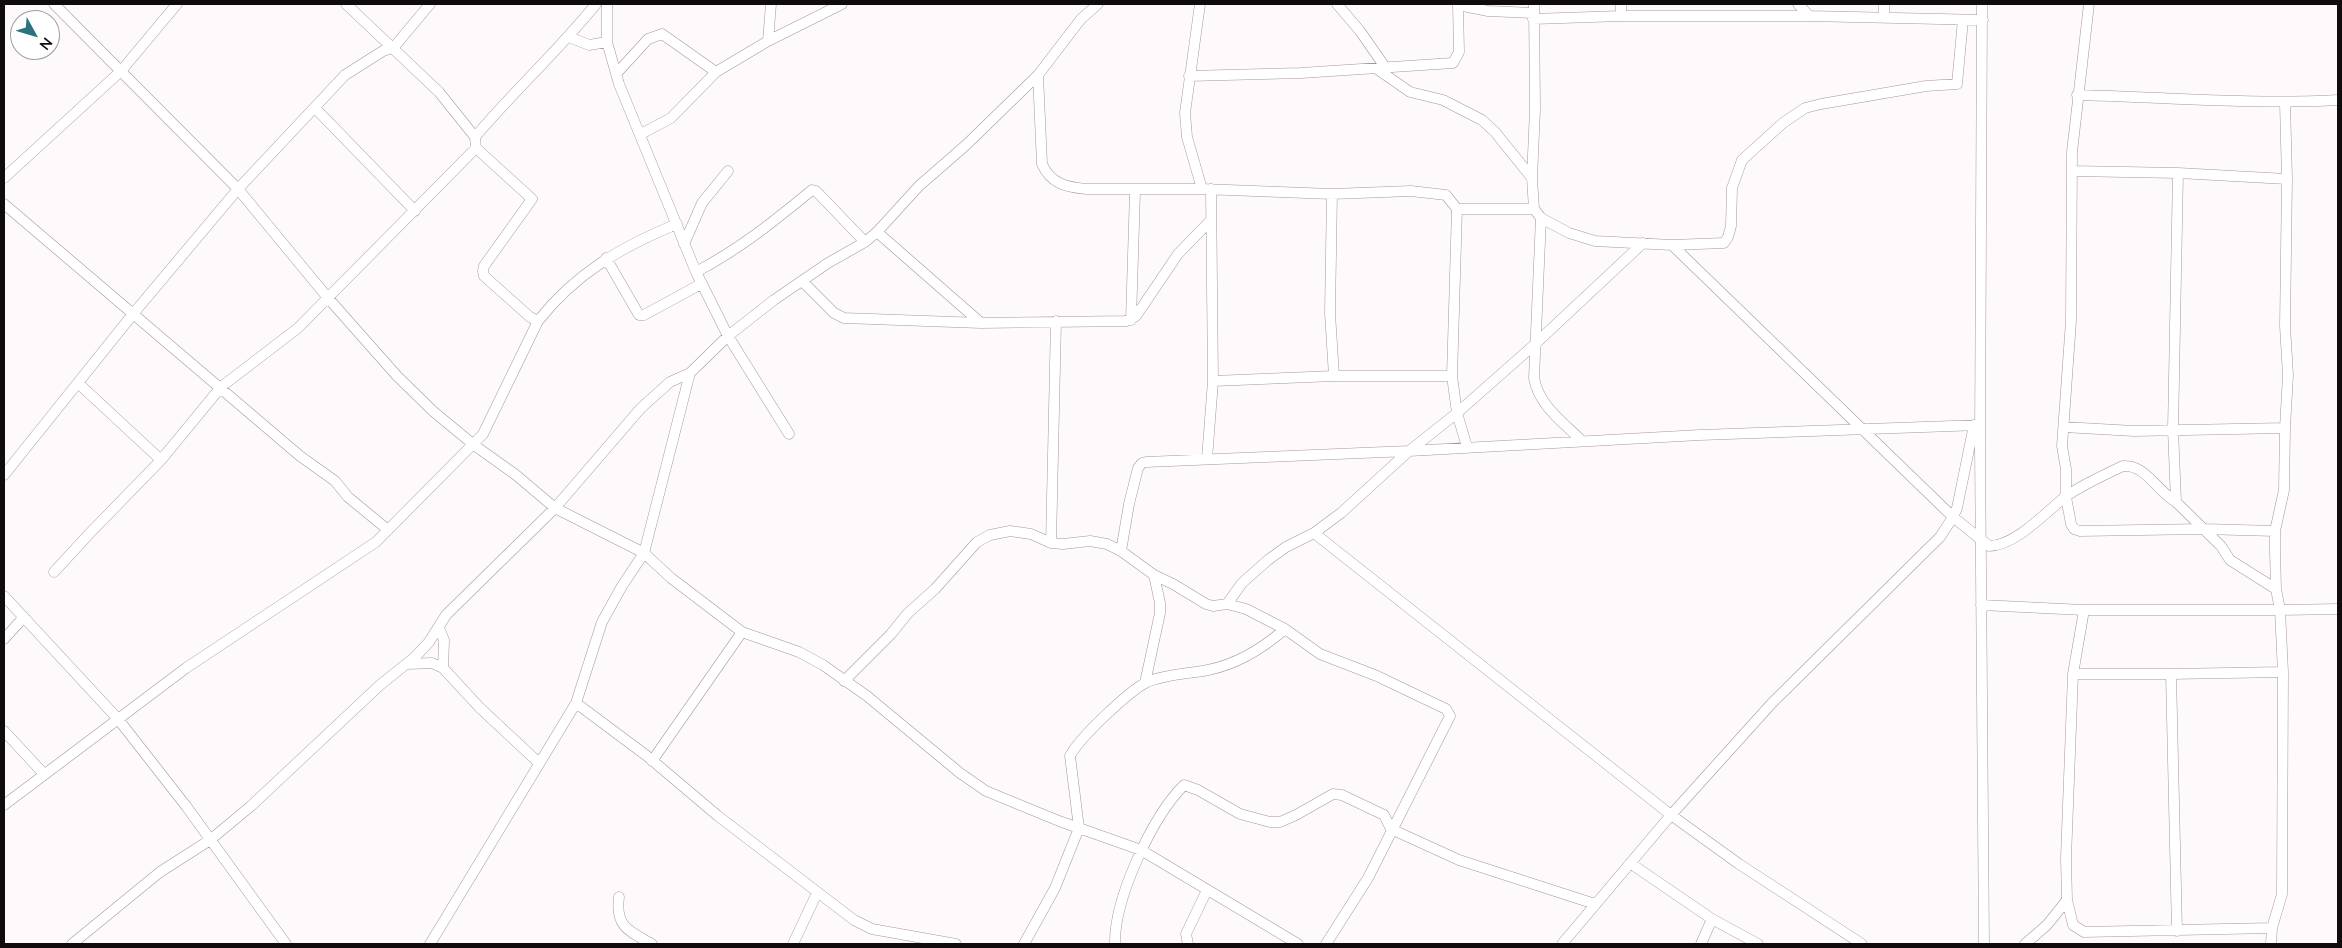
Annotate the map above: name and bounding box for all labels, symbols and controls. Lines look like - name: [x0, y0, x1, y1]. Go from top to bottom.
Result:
- north arrow: [10, 10, 60, 60]
- text: N: [36, 35, 56, 54]

